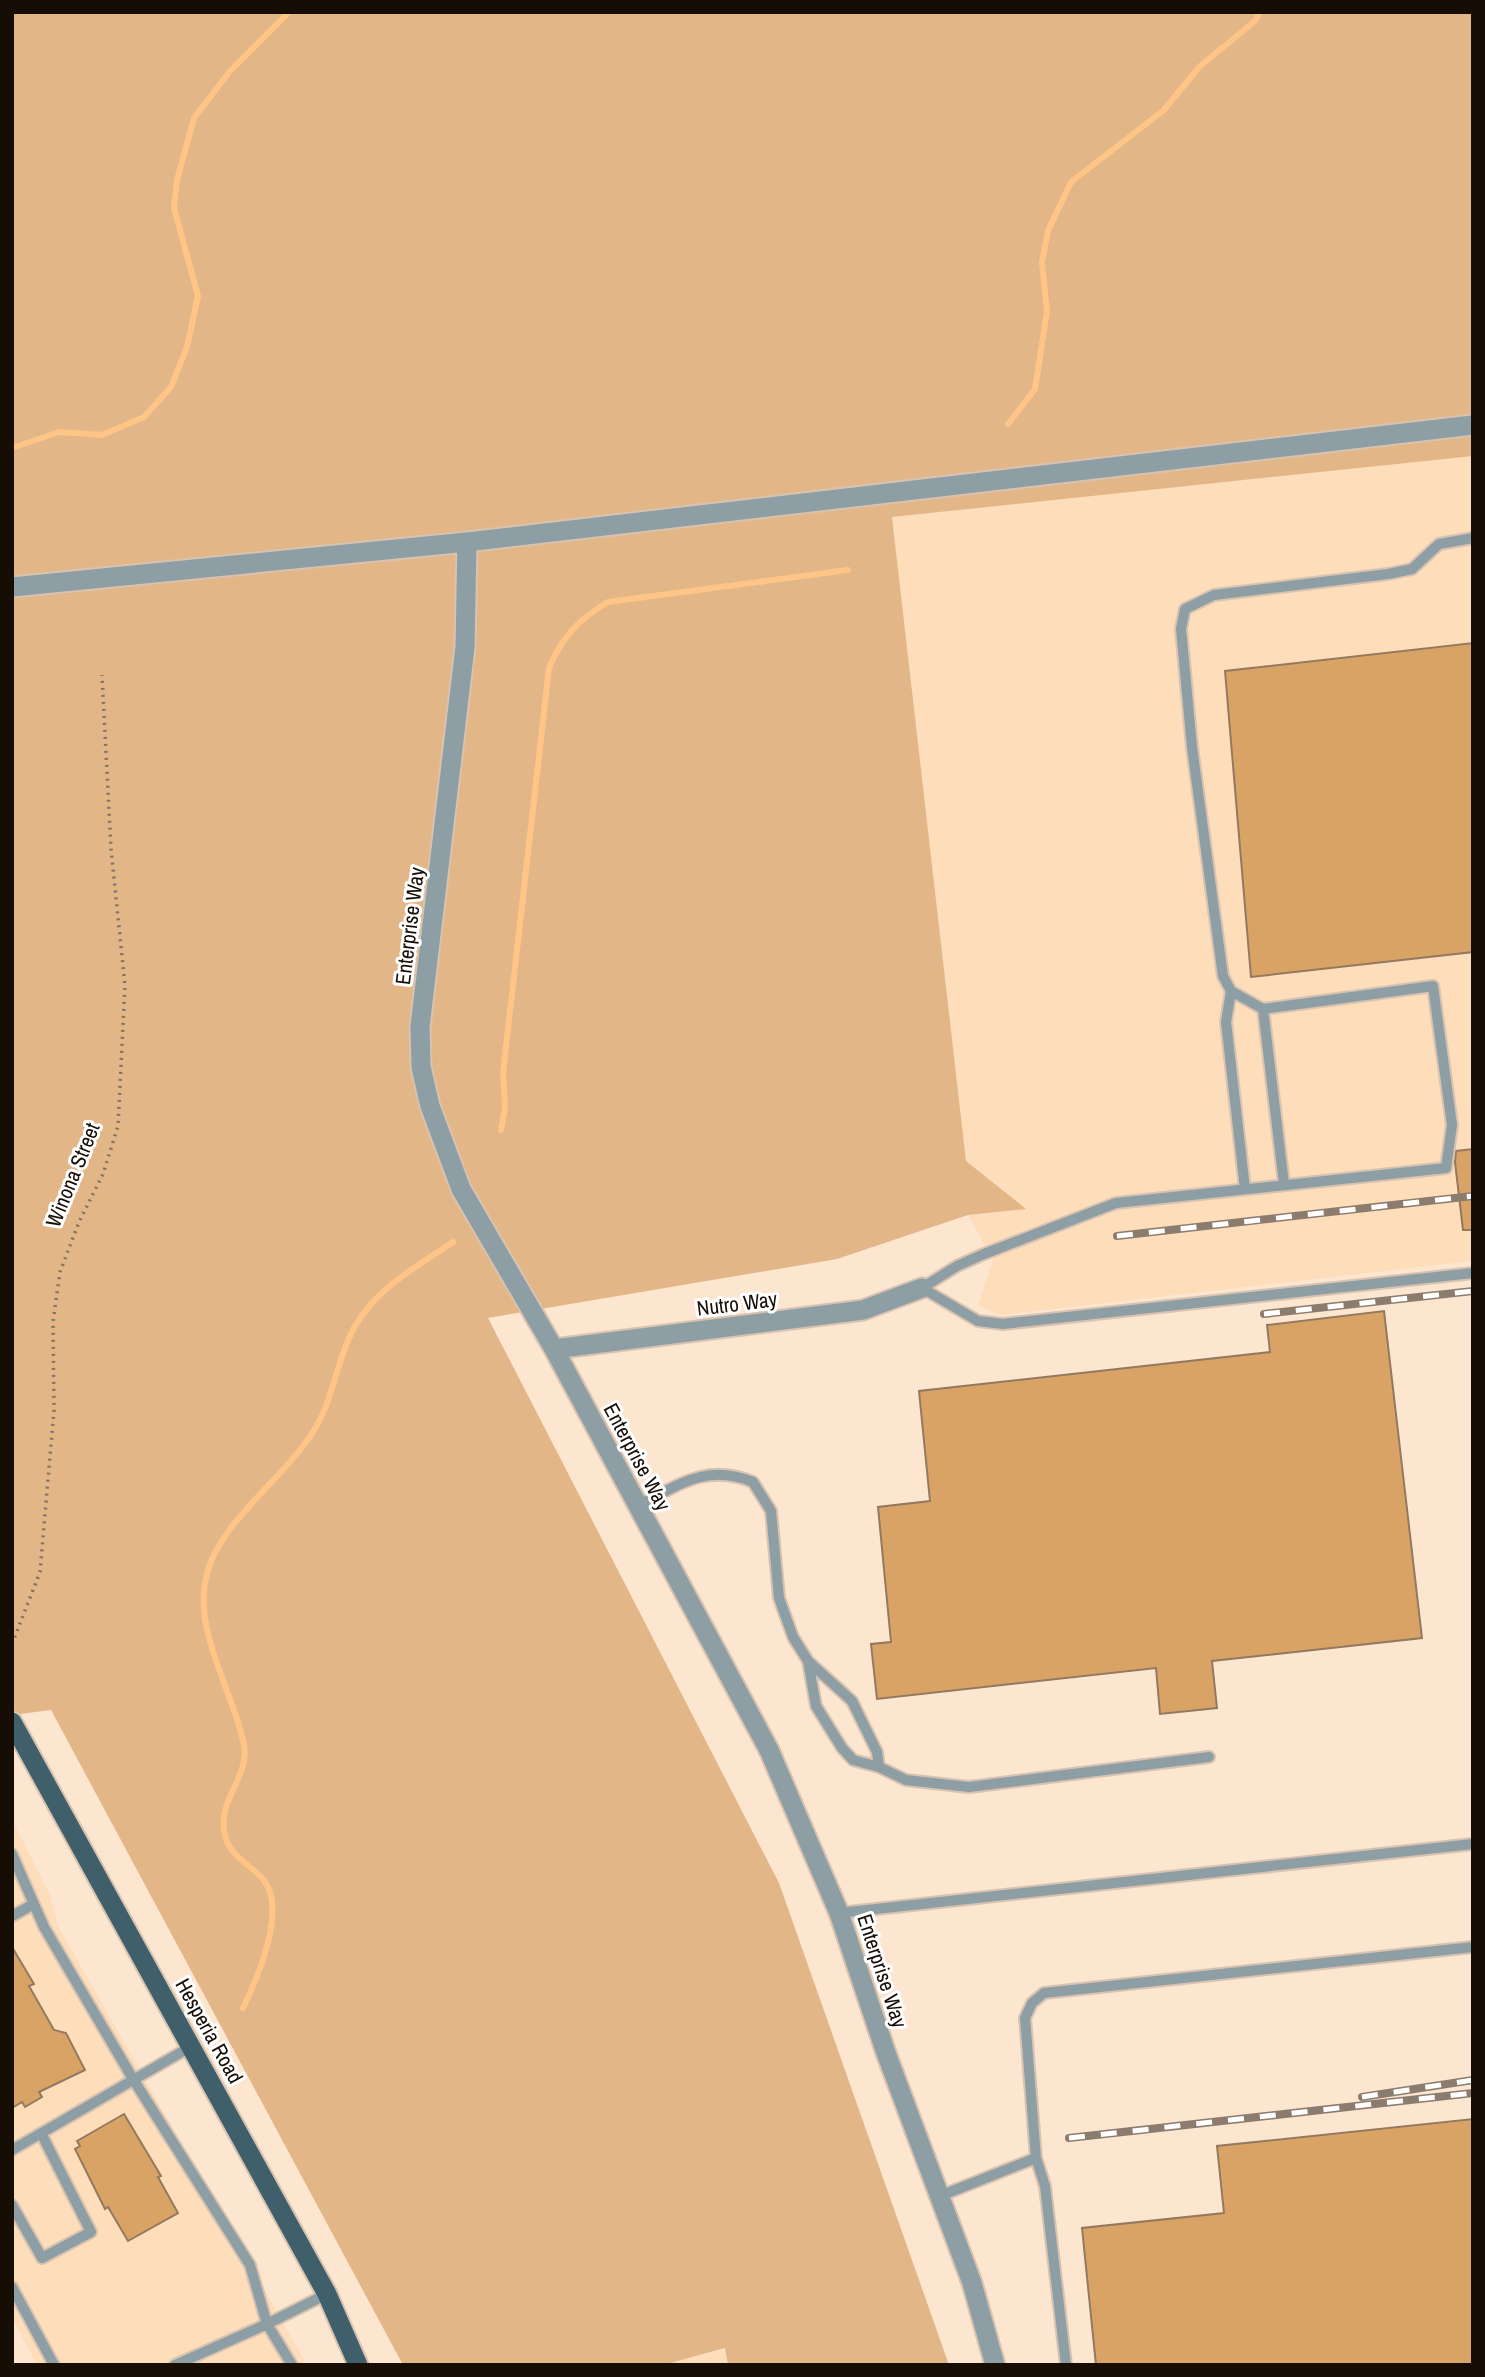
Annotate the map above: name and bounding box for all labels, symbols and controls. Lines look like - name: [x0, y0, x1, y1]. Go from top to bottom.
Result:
- street label: Enterprise Way: [388, 865, 431, 986]
- street label: Winona Street: [38, 1118, 107, 1231]
- street label: Nutro Way: [695, 1284, 779, 1323]
- street label: Enterprise Way: [597, 1398, 678, 1516]
- street label: Enterprise Way: [850, 1910, 915, 2032]
- street label: Hesperia Road: [169, 1973, 250, 2088]

